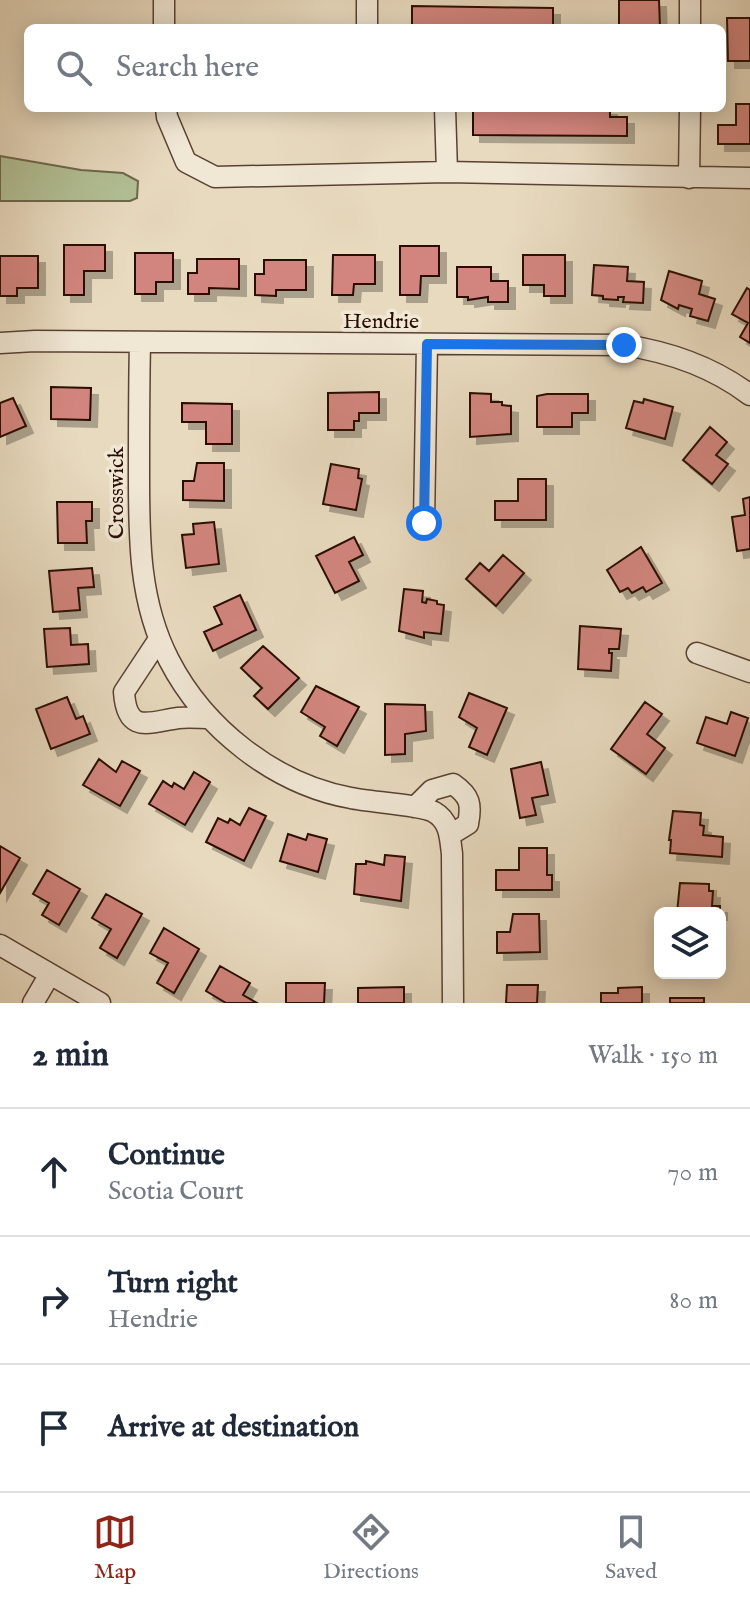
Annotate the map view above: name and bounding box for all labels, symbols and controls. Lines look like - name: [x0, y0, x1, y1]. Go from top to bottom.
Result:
- search box: [24, 24, 726, 112]
- icon: search: [52, 46, 96, 90]
- text: Search here: [116, 49, 259, 87]
- street label: Hendrie: [343, 308, 419, 336]
- route end: [606, 327, 642, 363]
- street label: Crosswick: [103, 447, 131, 539]
- route start: [406, 505, 442, 541]
- map controls: [654, 907, 726, 979]
- button: layers: [654, 907, 726, 979]
- text: 2 min: [32, 1034, 109, 1077]
- text: Walk · 150 m: [588, 1039, 718, 1072]
- text: Continue: [108, 1137, 225, 1175]
- icon: ahead: [32, 1150, 76, 1194]
- text: 70 m: [667, 1156, 718, 1189]
- text: Scotia Court: [108, 1175, 244, 1208]
- text: Turn right: [108, 1265, 238, 1303]
- icon: right: [32, 1278, 76, 1322]
- text: 80 m: [669, 1284, 718, 1317]
- text: Hendrie: [108, 1303, 198, 1336]
- icon: arrive: [32, 1406, 76, 1450]
- text: Arrive at destination: [108, 1409, 359, 1447]
- tab: Map: [93, 1510, 137, 1586]
- tab: Directions: [323, 1510, 419, 1586]
- tab: Saved: [605, 1510, 657, 1586]

